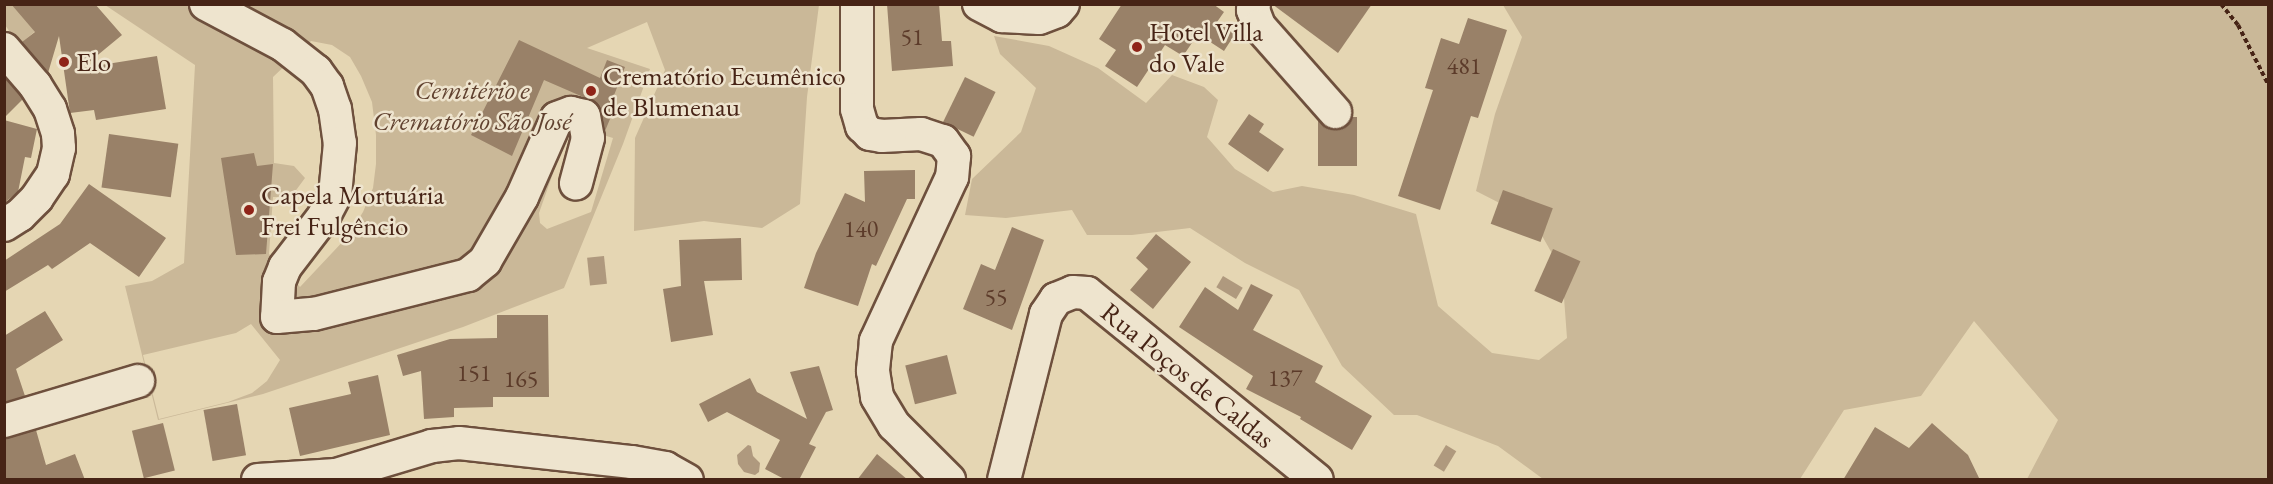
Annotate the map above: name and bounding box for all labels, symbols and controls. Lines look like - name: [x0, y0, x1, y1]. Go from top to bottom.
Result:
- place label: Hotel Villa do Vale: [1149, 15, 1263, 78]
- house number: 51: [900, 23, 924, 51]
- marker: Hotel Villa do Vale: [1130, 40, 1144, 54]
- place label: Elo: [76, 46, 111, 78]
- house number: 481: [1447, 52, 1481, 80]
- marker: Elo: [57, 55, 71, 69]
- place label: Crematório Ecumênico de Blumenau: [603, 59, 846, 122]
- park label: Cemitério e Crematório São José: [373, 73, 571, 136]
- marker: Crematório Ecumênico de Blumenau: [584, 84, 598, 98]
- place label: Capela Mortuária Frei Fulgêncio: [261, 178, 444, 241]
- marker: Capela Mortuária Frei Fulgêncio: [242, 203, 256, 217]
- house number: 140: [844, 215, 878, 243]
- house number: 55: [984, 283, 1008, 311]
- street label: Rua Poços de Caldas: [1095, 295, 1281, 455]
- house number: 151: [457, 359, 491, 387]
- house number: 137: [1268, 364, 1302, 392]
- house number: 165: [504, 365, 538, 393]

